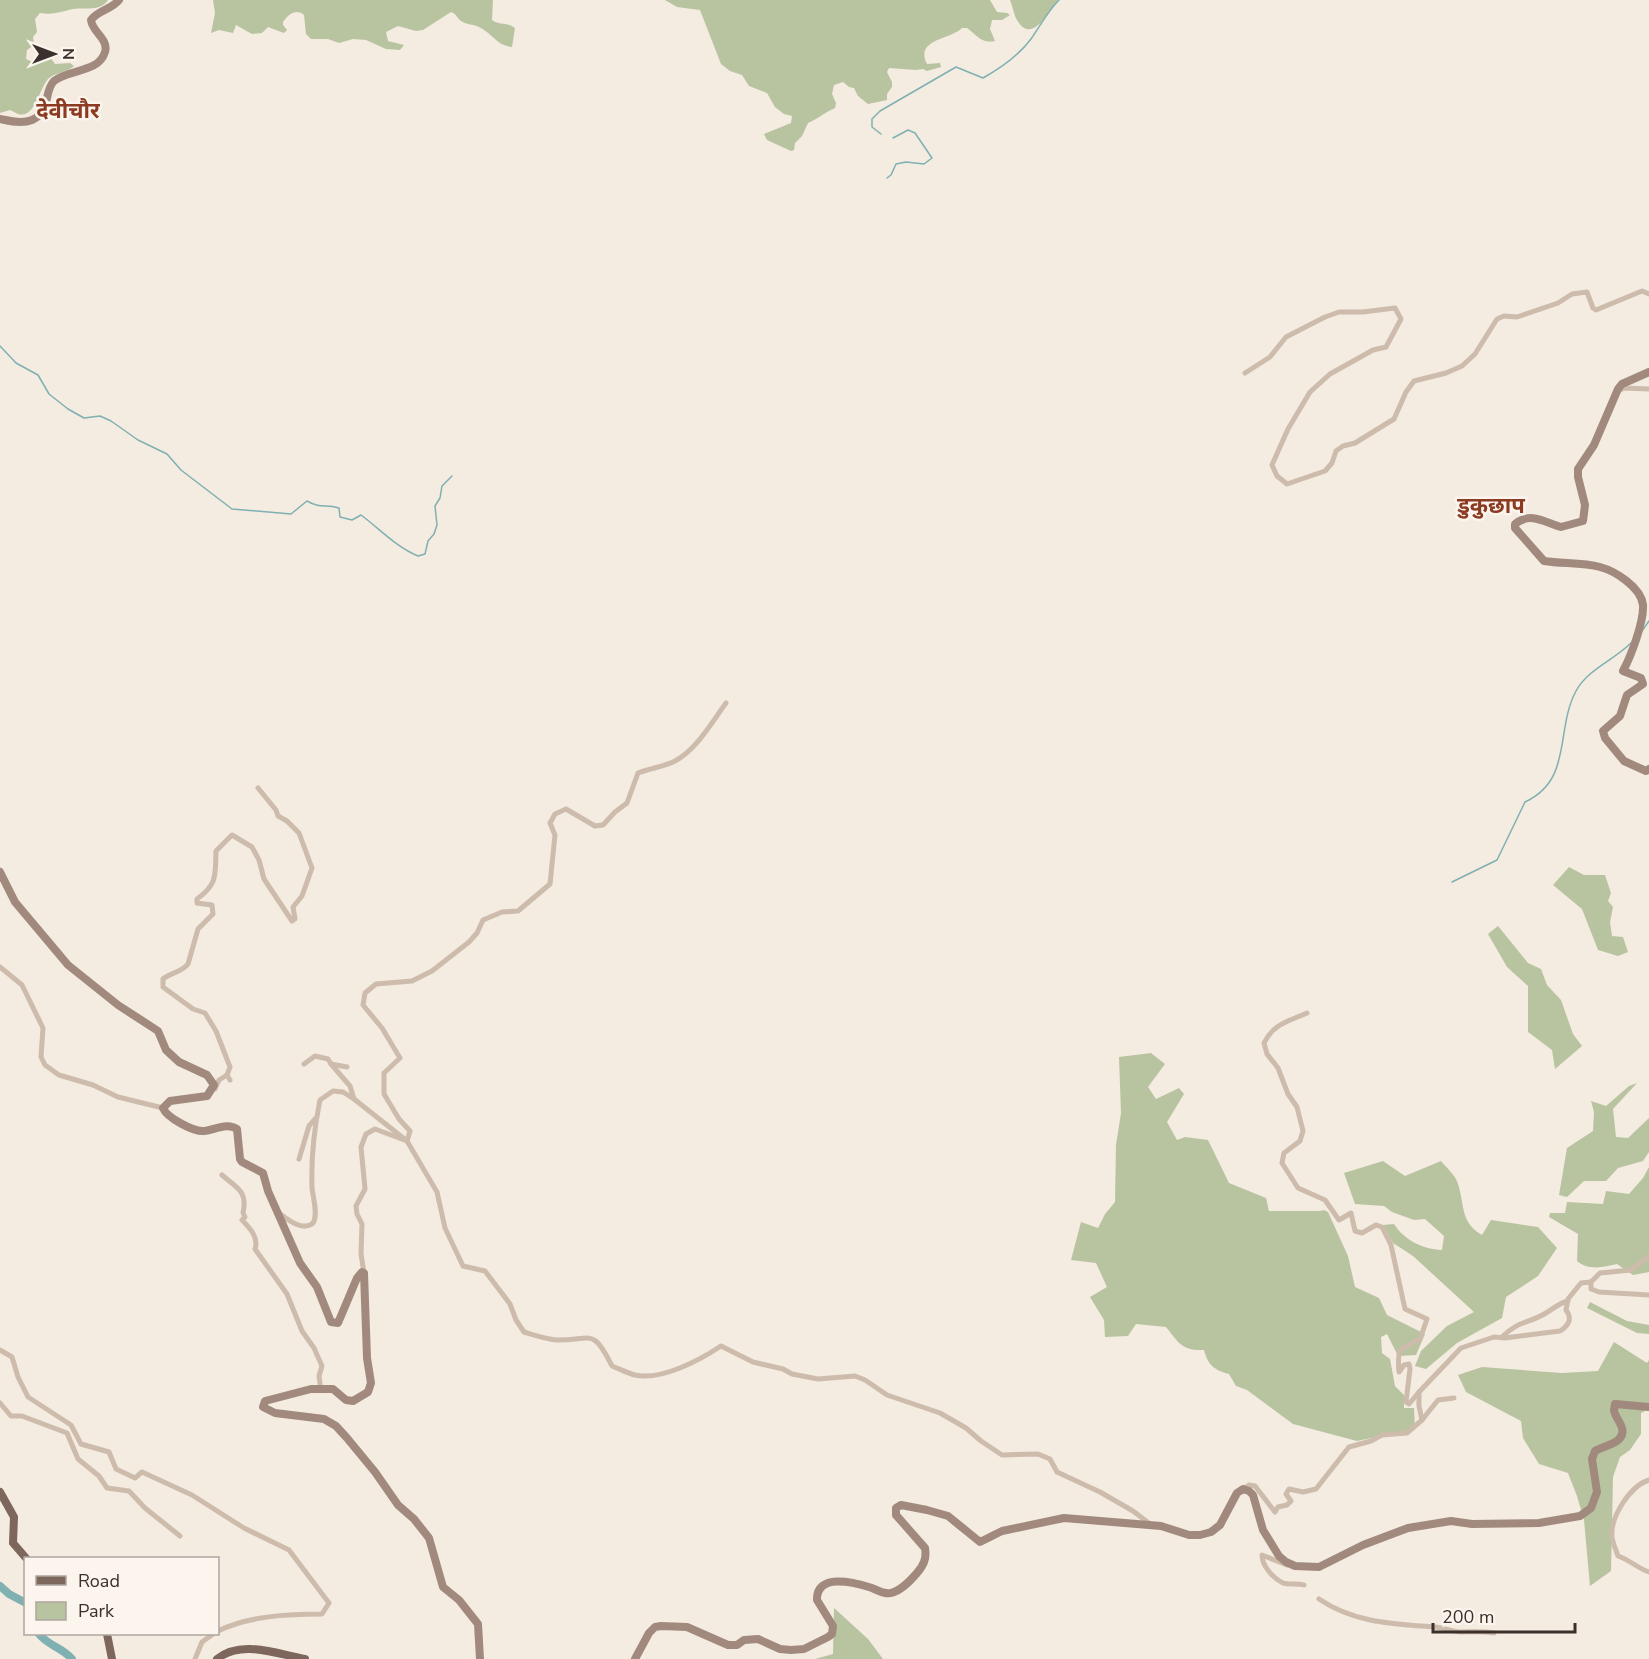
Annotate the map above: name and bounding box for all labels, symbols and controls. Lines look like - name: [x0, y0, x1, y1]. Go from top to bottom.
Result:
- north arrow: [24, 24, 84, 84]
- text: N: [57, 48, 79, 60]
- district label: देवीचौर: [36, 96, 101, 126]
- district label: डुकुछाप: [1456, 491, 1525, 521]
- legend: [24, 1557, 219, 1635]
- text: Road: [78, 1569, 120, 1593]
- scale bar: [1433, 1596, 1576, 1634]
- text: Park: [78, 1599, 115, 1623]
- text: 200 m: [1442, 1605, 1494, 1629]

